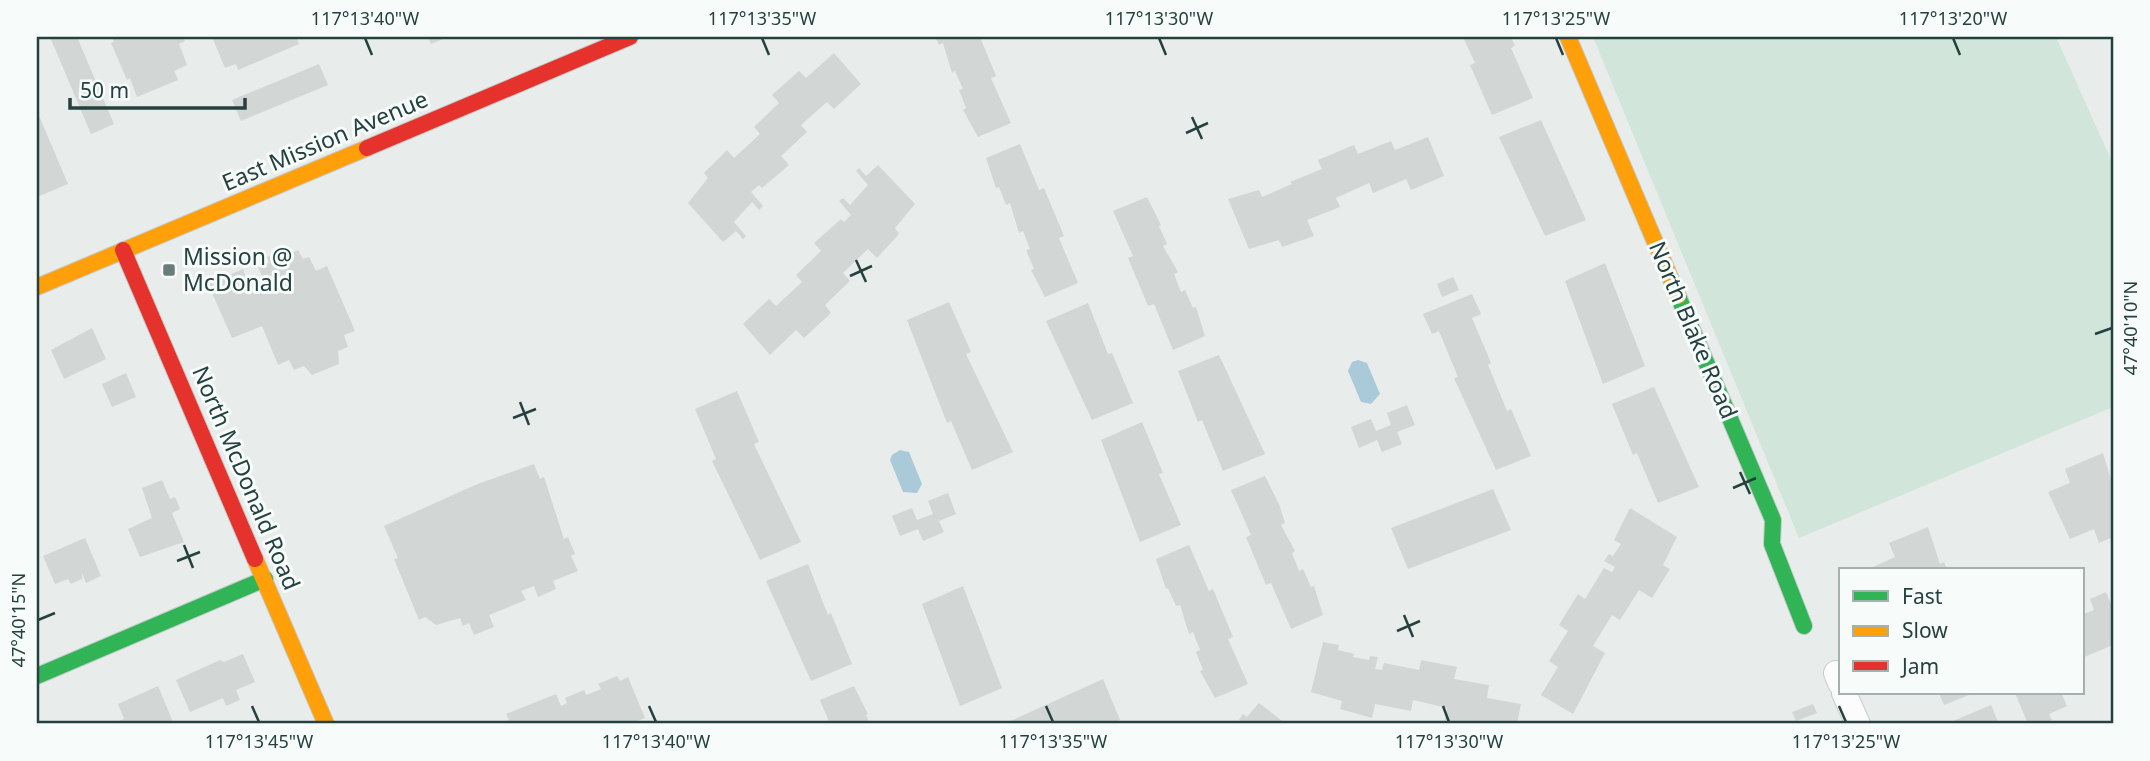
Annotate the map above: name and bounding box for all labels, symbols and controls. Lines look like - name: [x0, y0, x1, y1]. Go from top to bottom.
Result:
- text: 117°13'40"W: [311, 6, 419, 30]
- text: 117°13'35"W: [708, 6, 816, 30]
- text: 117°13'30"W: [1105, 6, 1213, 30]
- text: 117°13'25"W: [1502, 6, 1610, 30]
- text: 117°13'20"W: [1899, 6, 2007, 30]
- scale bar: [70, 66, 245, 110]
- text: 50 m: [80, 76, 129, 104]
- street label: East Mission Avenue: [217, 82, 432, 198]
- street label: North Blake Road: [1642, 236, 1746, 423]
- place label: Mission @ McDonald: [183, 240, 293, 298]
- marker: Mission @ McDonald: [161, 262, 177, 278]
- text: 47°40'10"N: [2118, 281, 2142, 375]
- street label: North McDonald Road: [185, 361, 309, 595]
- legend: [1839, 568, 2084, 694]
- text: 47°40'15"N: [6, 573, 30, 667]
- text: Fast: [1902, 582, 1943, 610]
- text: Slow: [1902, 616, 1948, 644]
- text: Jam: [1900, 652, 1939, 680]
- text: 117°13'45"W: [205, 729, 313, 753]
- text: 117°13'40"W: [602, 729, 710, 753]
- text: 117°13'35"W: [999, 729, 1107, 753]
- text: 117°13'30"W: [1395, 729, 1503, 753]
- text: 117°13'25"W: [1792, 729, 1900, 753]

